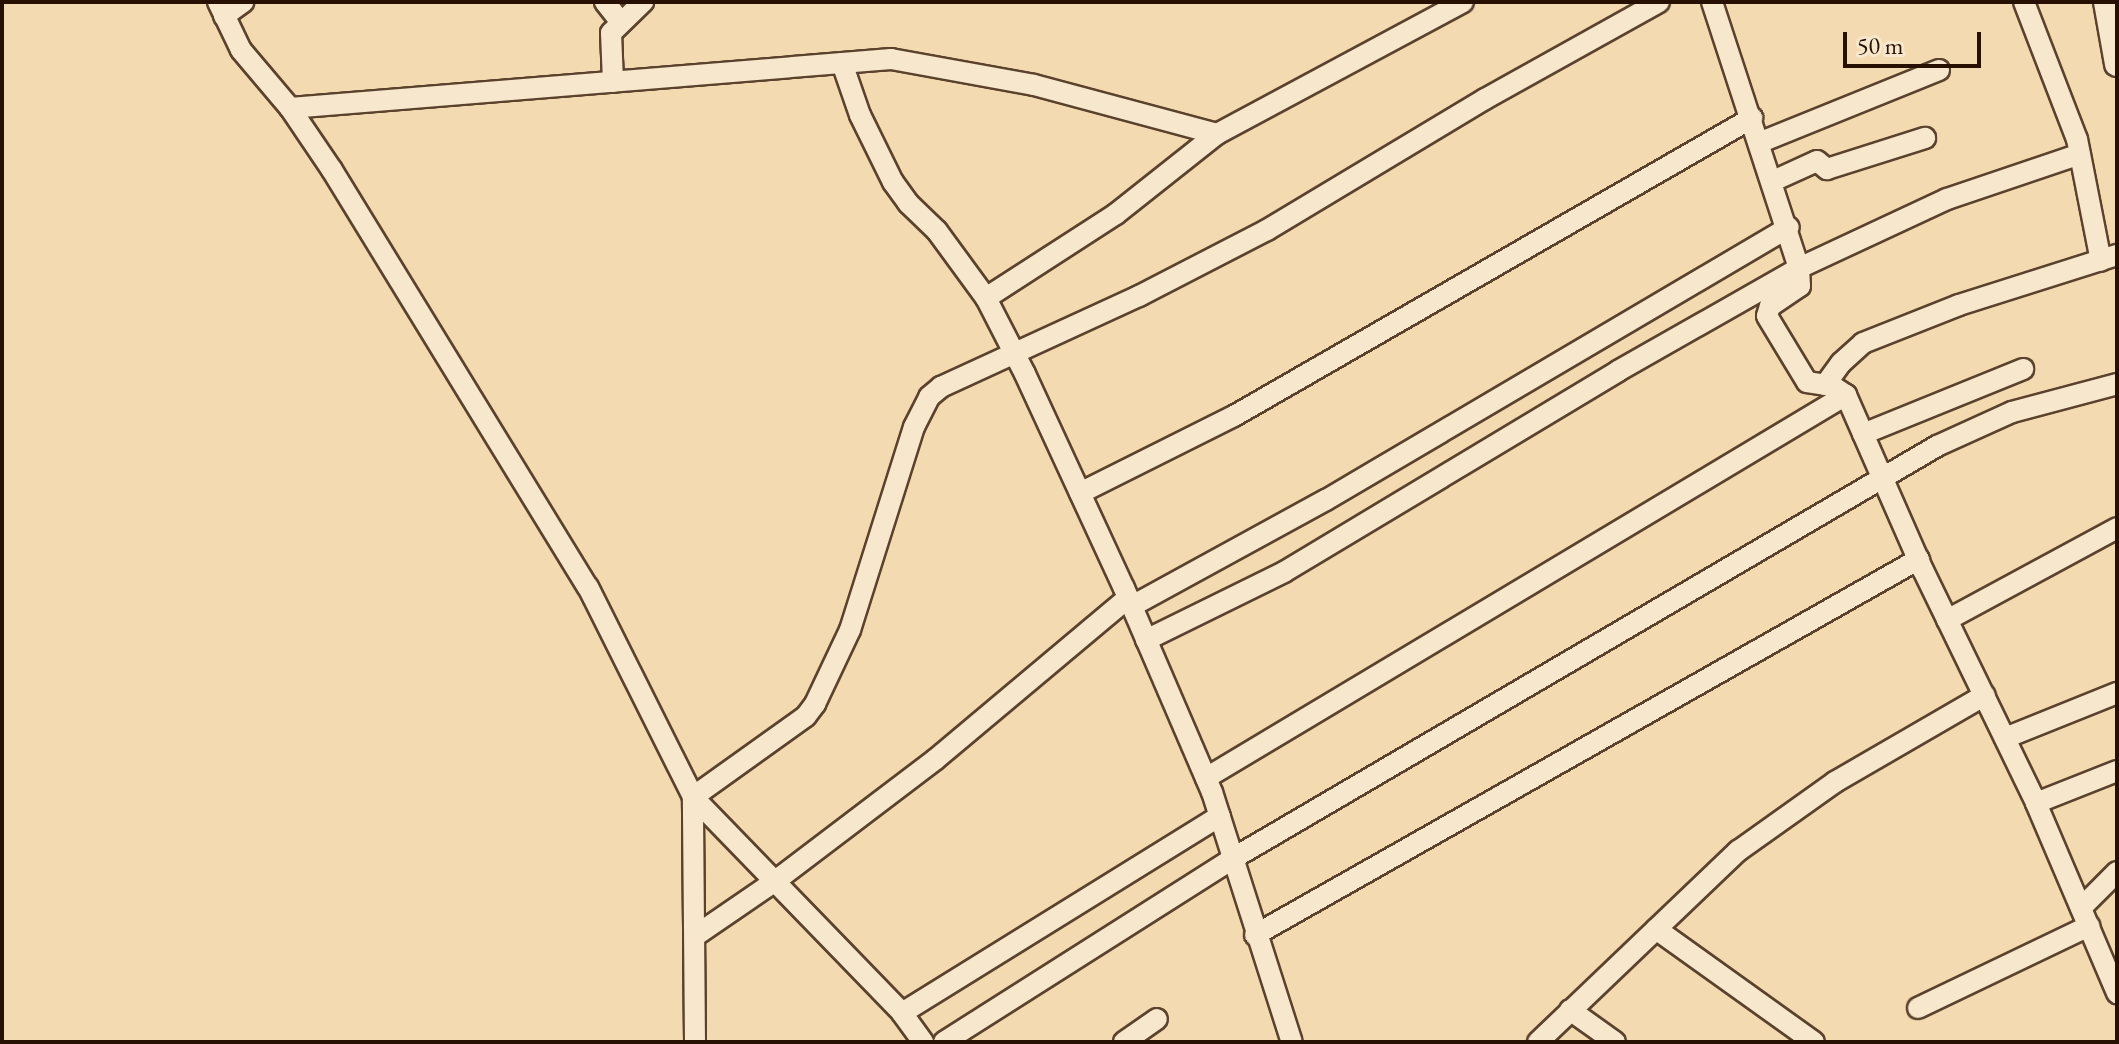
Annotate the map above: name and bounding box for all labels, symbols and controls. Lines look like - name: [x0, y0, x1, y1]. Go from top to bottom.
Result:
- scale bar: [1847, 16, 1985, 66]
- text: 50 m: [1857, 30, 1904, 61]

